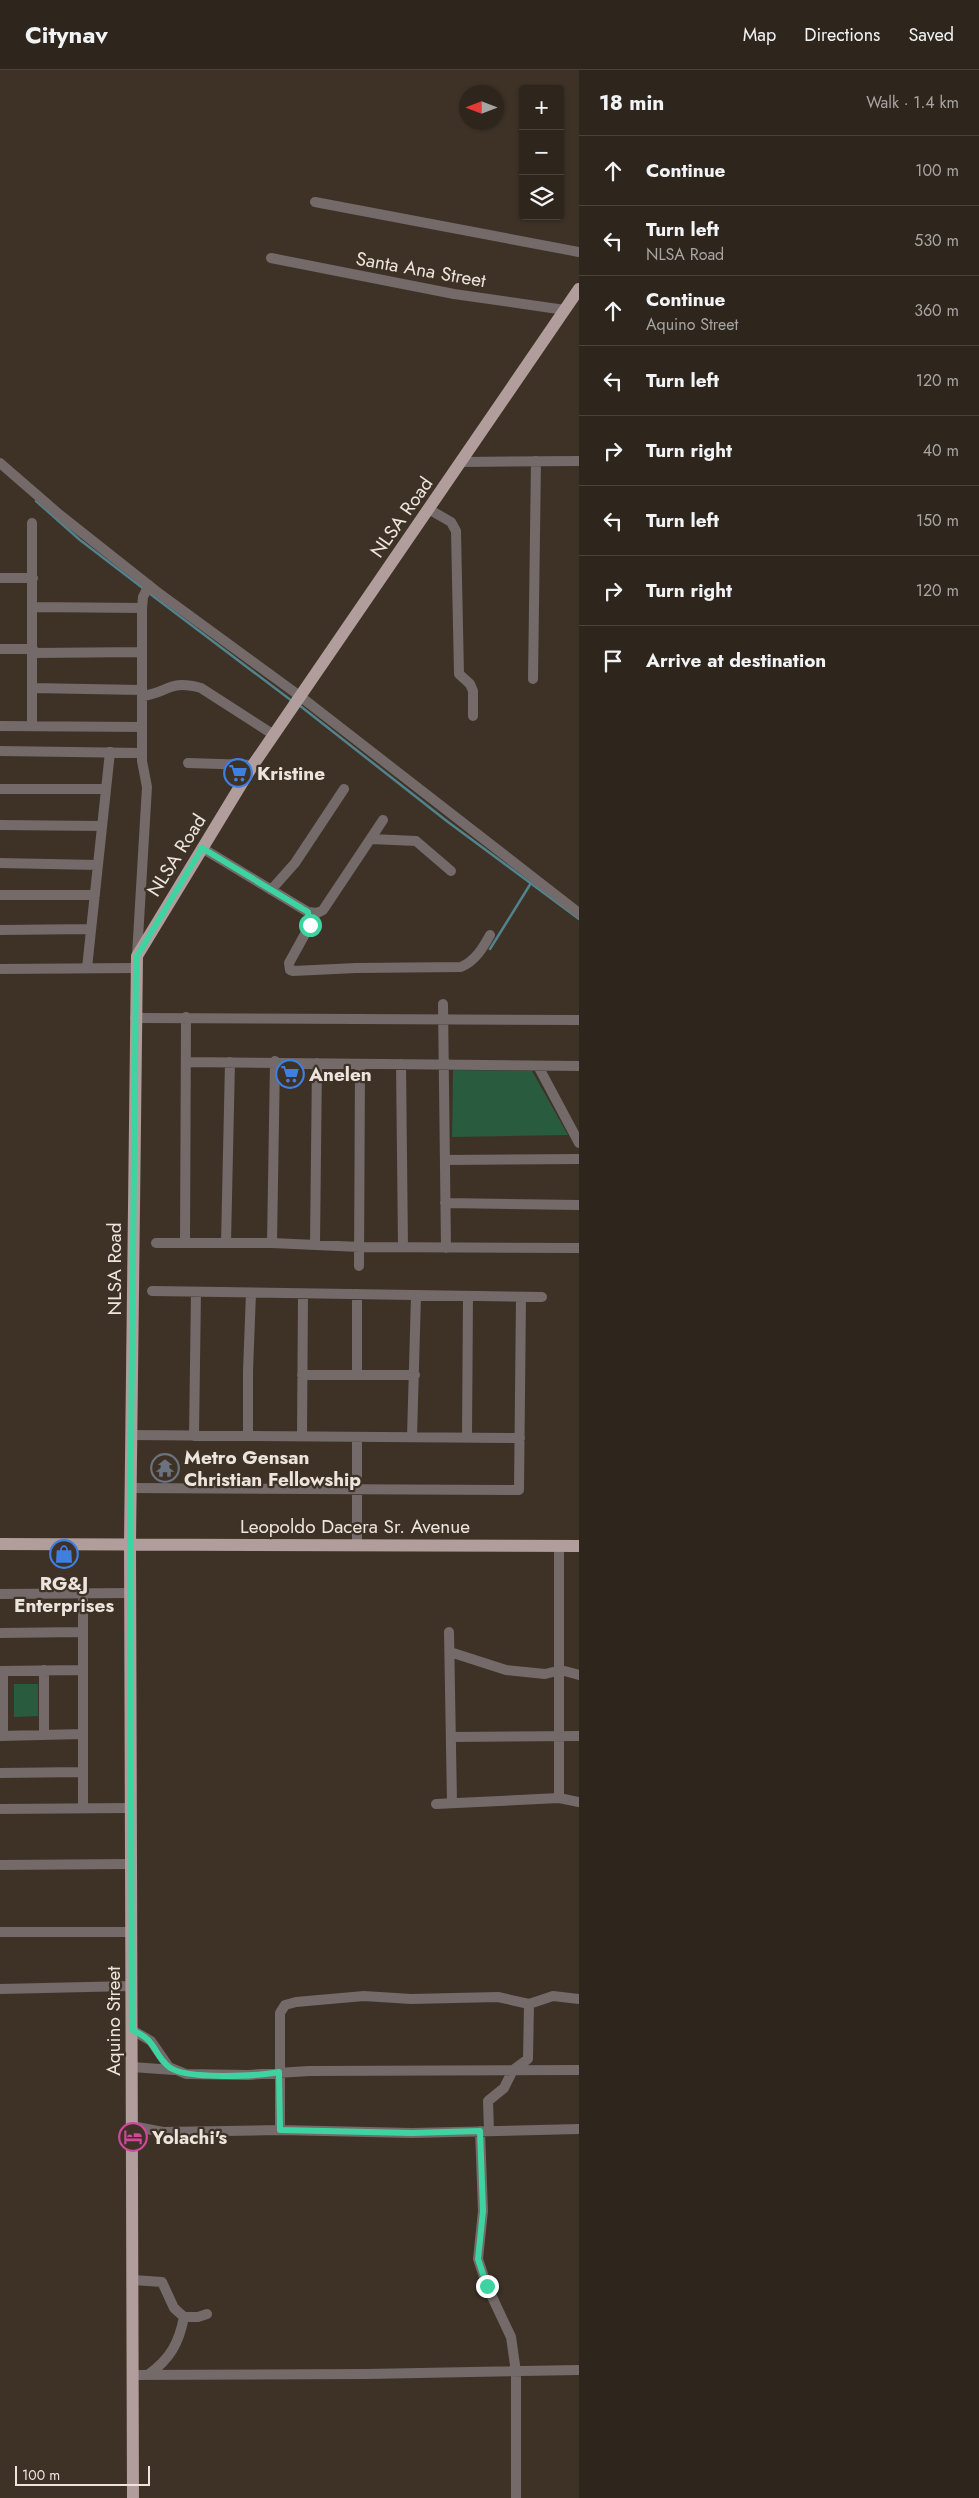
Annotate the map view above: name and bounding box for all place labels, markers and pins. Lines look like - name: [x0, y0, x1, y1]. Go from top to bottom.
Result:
- supermarket icon: Kristine: [223, 758, 253, 788]
- place label: Kristine: [257, 760, 325, 787]
- supermarket icon: Anelen: [275, 1059, 305, 1089]
- place label: Anelen: [308, 1061, 372, 1088]
- place label: Metro Gensan Christian Fellowship: [184, 1444, 361, 1493]
- temple icon: Metro Gensan Christian Fellowship: [150, 1453, 180, 1483]
- shop icon: RG&J Enterprises: [49, 1539, 79, 1569]
- place label: RG&J Enterprises: [14, 1570, 114, 1619]
- hotel icon: Yolachi's: [118, 2122, 148, 2152]
- place label: Yolachi's: [151, 2124, 228, 2151]

